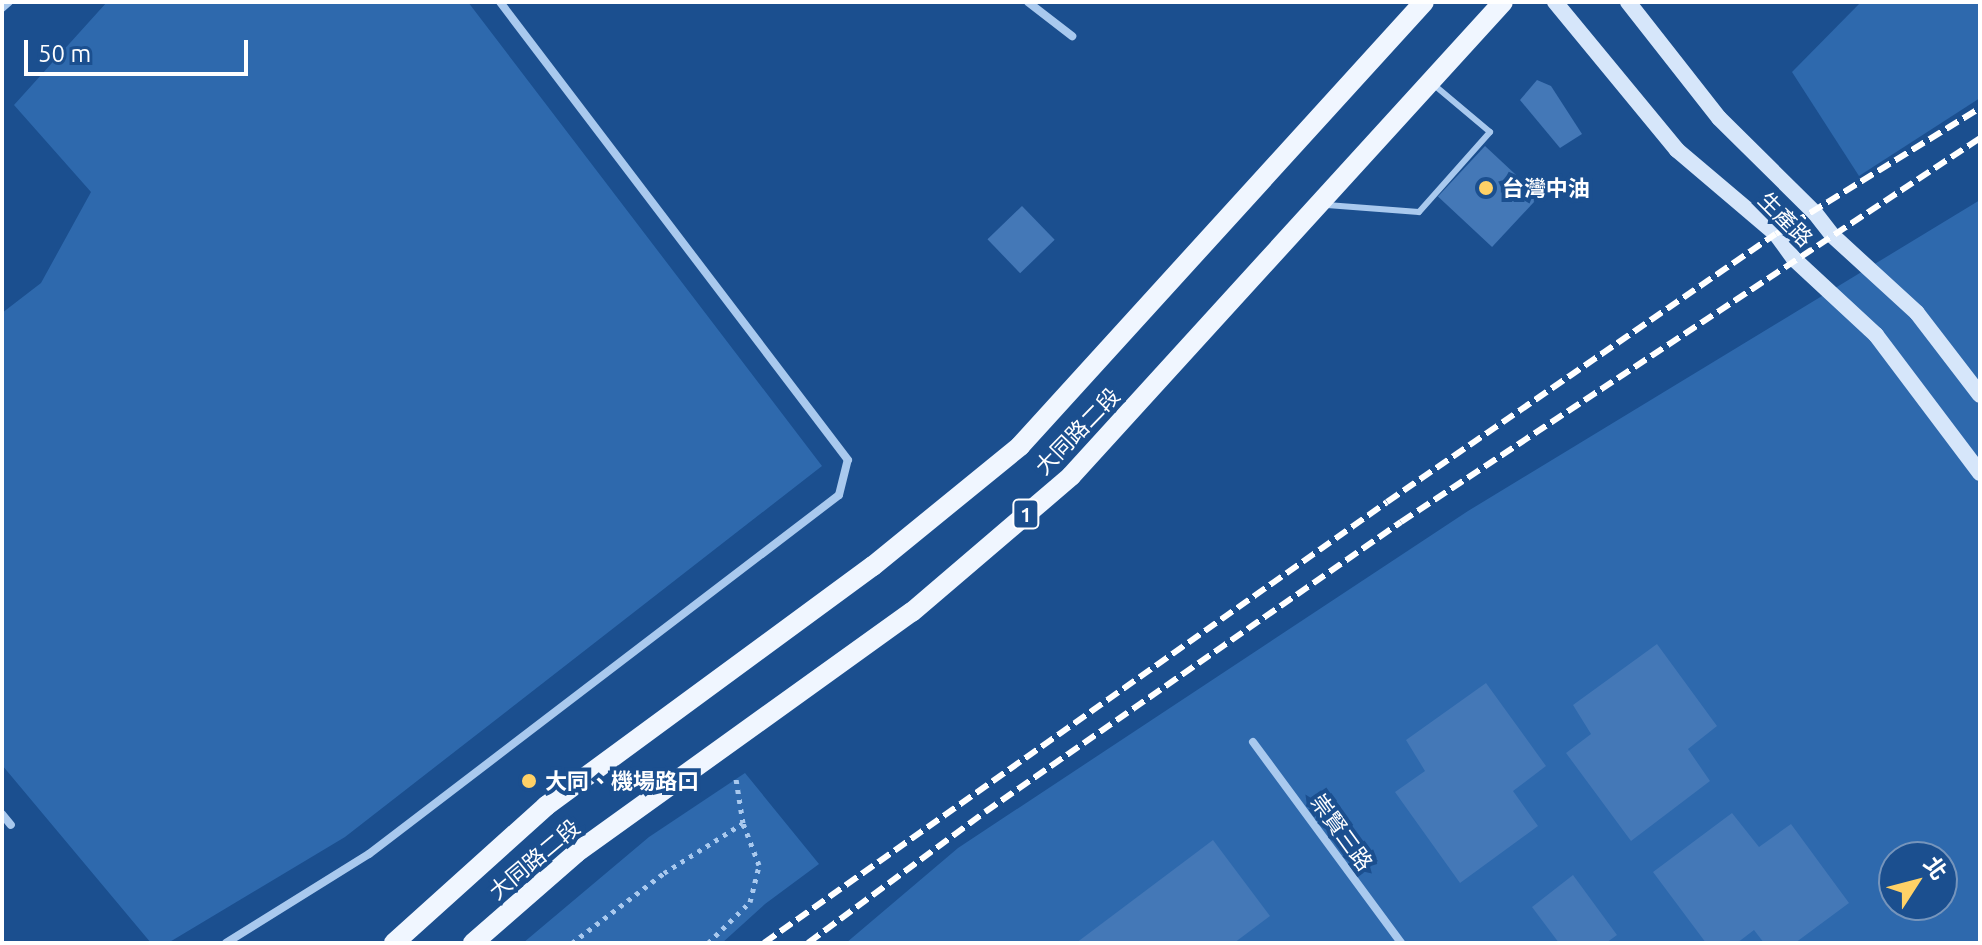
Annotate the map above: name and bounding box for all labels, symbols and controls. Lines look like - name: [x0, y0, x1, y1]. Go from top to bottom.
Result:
- scale bar: [28, 24, 252, 74]
- text: 50 m: [38, 40, 91, 67]
- place label: 台灣中油: [1502, 175, 1590, 201]
- marker: 台灣中油: [1477, 179, 1495, 197]
- street label: 生產路: [1753, 186, 1819, 252]
- street label: 大同路二段: [1029, 382, 1125, 480]
- road number: 1: [1012, 498, 1040, 530]
- place label: 大同、機場路口: [545, 768, 699, 794]
- marker: 大同、機場路口: [520, 772, 538, 790]
- street label: 崇賢三路: [1305, 789, 1379, 875]
- street label: 大同路二段: [483, 814, 585, 904]
- north arrow: [1878, 841, 1958, 921]
- text: 北: [1920, 852, 1953, 884]

